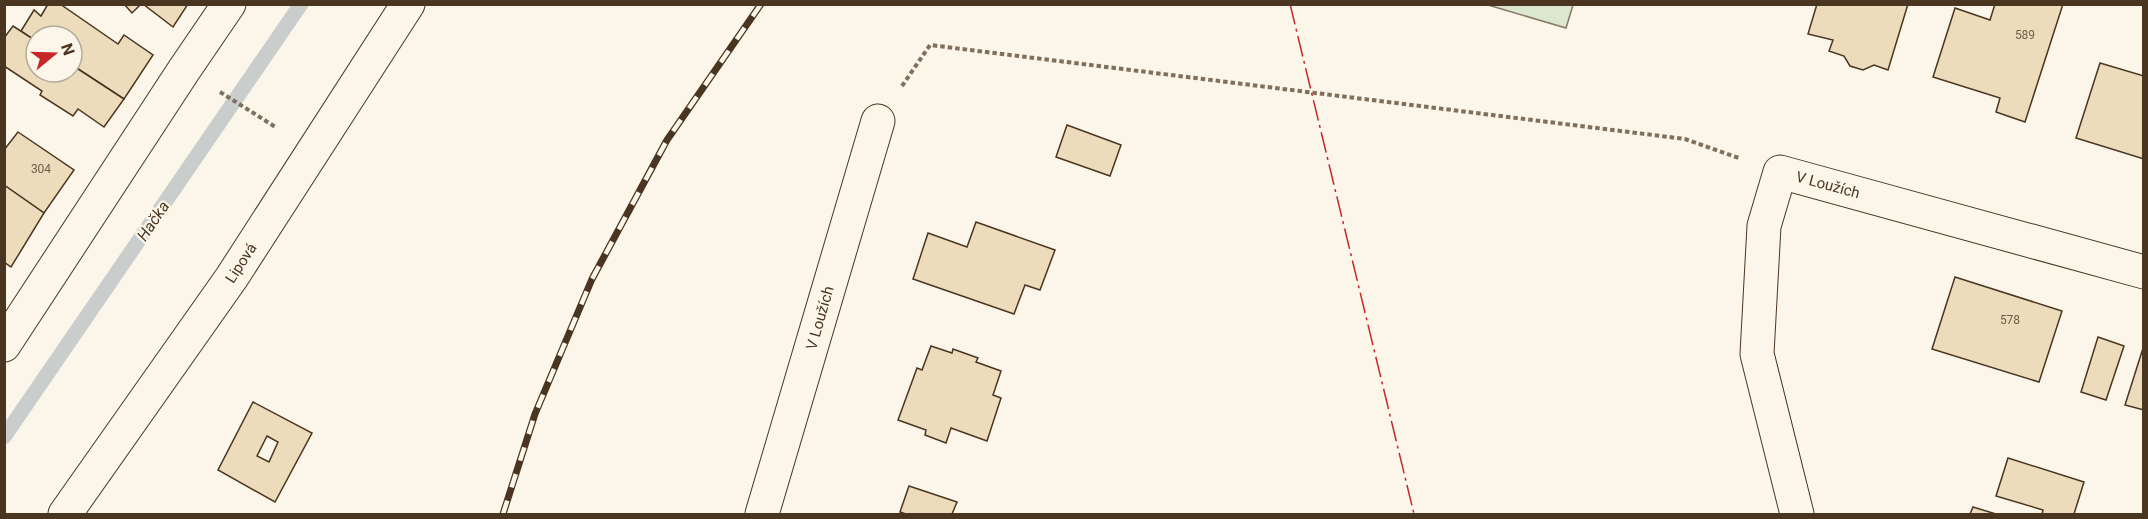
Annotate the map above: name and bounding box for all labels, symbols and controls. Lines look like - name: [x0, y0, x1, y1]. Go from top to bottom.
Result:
- north arrow: [24, 24, 84, 84]
- house number: 589: [2015, 28, 2035, 42]
- text: N: [57, 41, 79, 58]
- house number: 304: [31, 162, 51, 176]
- street label: V Loužích: [1794, 168, 1862, 202]
- water label: Hačka: [133, 197, 173, 245]
- street label: Lipová: [221, 240, 261, 286]
- street label: V Loužích: [802, 284, 838, 352]
- house number: 578: [2000, 313, 2020, 327]

